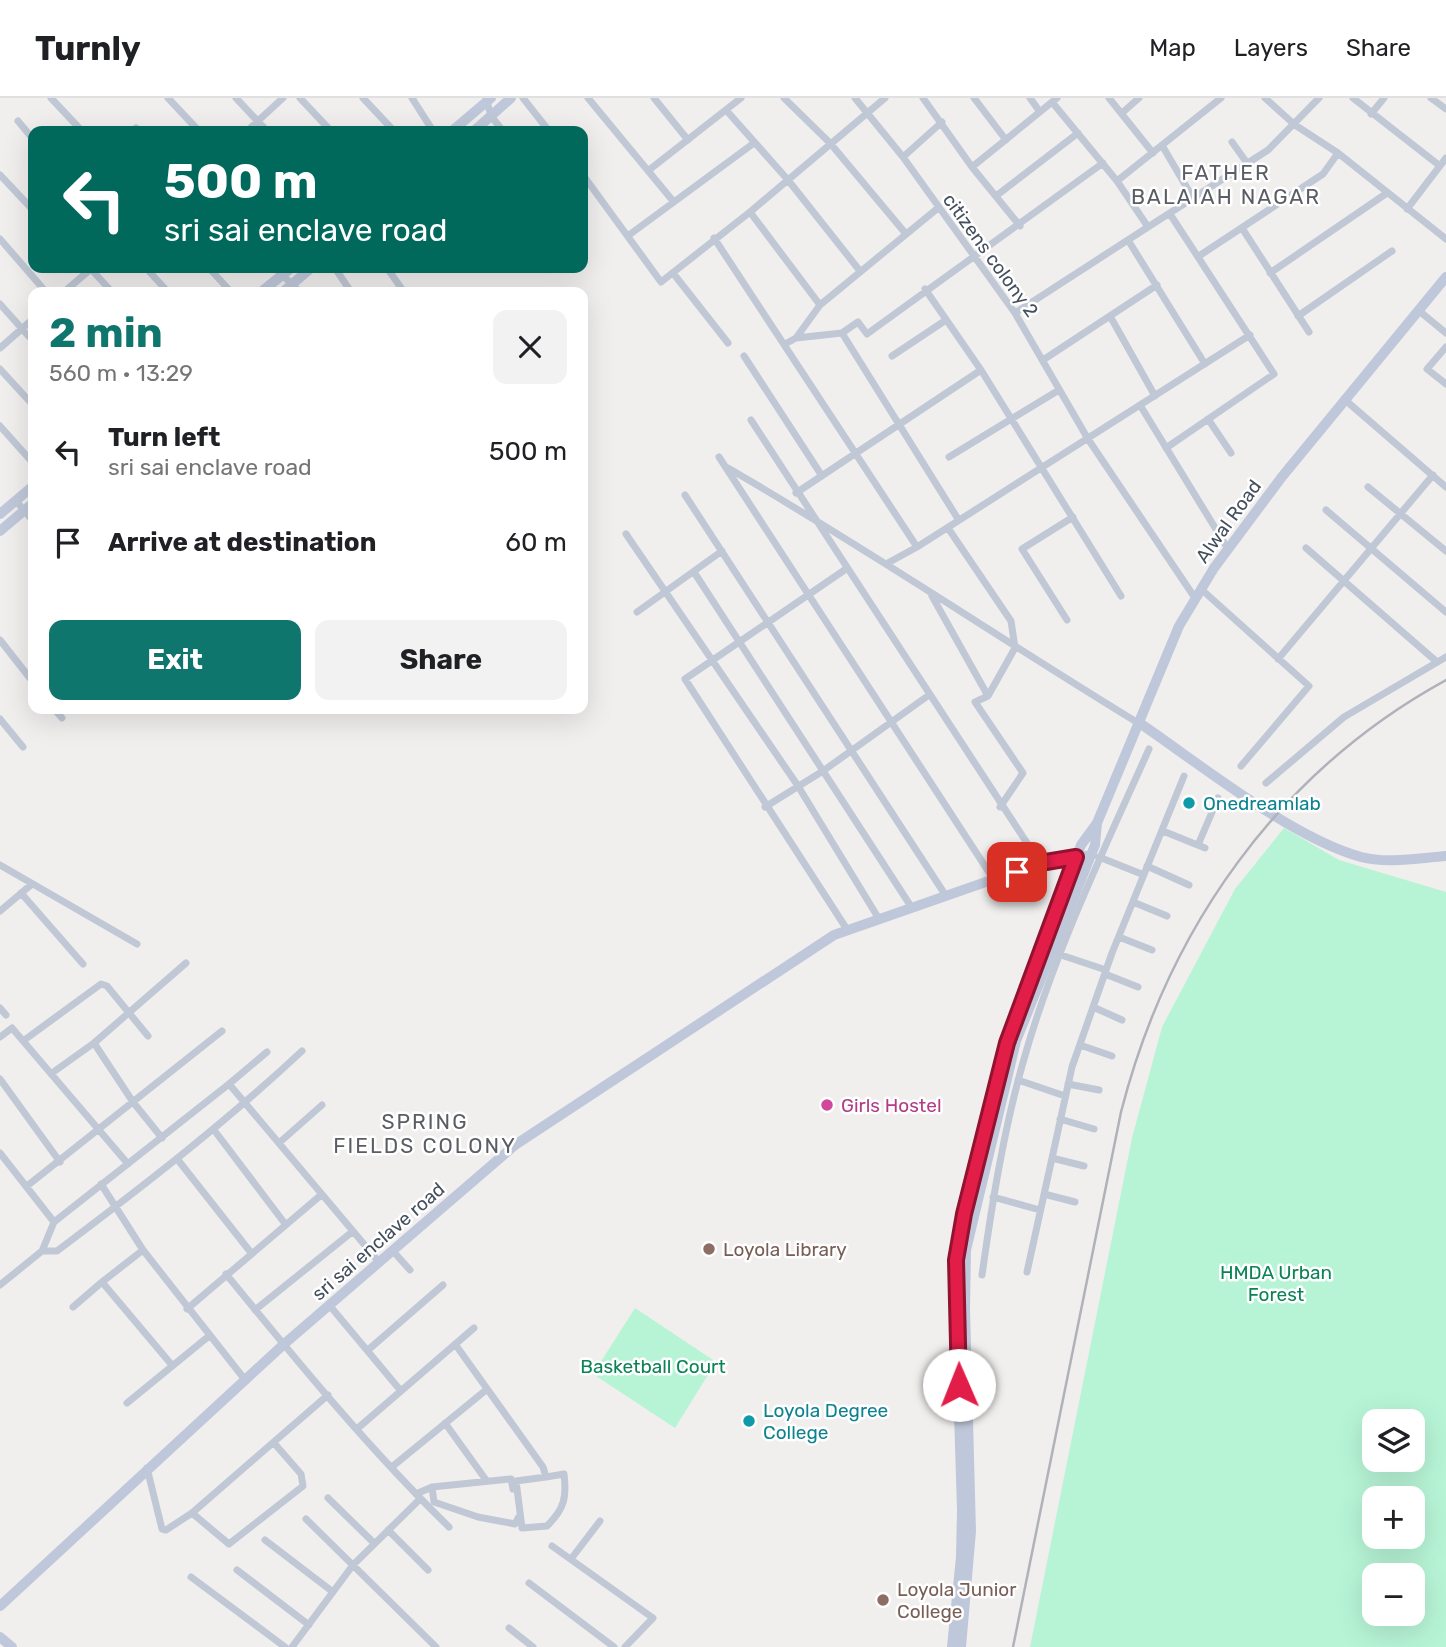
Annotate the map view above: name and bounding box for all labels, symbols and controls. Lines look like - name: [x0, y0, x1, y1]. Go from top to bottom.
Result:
- text: Turnly: [35, 29, 141, 68]
- text: Map: [1149, 34, 1196, 62]
- text: Layers: [1234, 34, 1308, 62]
- text: Share: [1346, 34, 1411, 62]
- text: 500 m: [164, 152, 318, 210]
- icon: left: [49, 154, 140, 245]
- district label: FATHER BALAIAH NAGAR: [1131, 160, 1321, 209]
- street label: citizens colony 2: [938, 189, 1043, 322]
- text: sri sai enclave road: [164, 211, 448, 249]
- text: 2 min: [49, 308, 163, 358]
- button: close: [493, 310, 567, 384]
- text: 560 m · 13:29: [49, 359, 193, 387]
- text: Turn left: [108, 422, 220, 453]
- icon: left: [49, 433, 87, 471]
- text: 500 m: [489, 436, 567, 467]
- text: sri sai enclave road: [108, 453, 312, 481]
- street label: Alwal Road: [1191, 475, 1266, 567]
- icon: arrive: [49, 524, 87, 562]
- text: Arrive at destination: [108, 527, 376, 558]
- text: 60 m: [505, 527, 567, 558]
- button: Exit: [49, 620, 301, 700]
- button: Share: [315, 620, 567, 700]
- place label: Onedreamlab: [1203, 792, 1321, 815]
- marker: Onedreamlab: [1181, 795, 1197, 811]
- pin: [987, 842, 1047, 902]
- icon: arrive: [998, 853, 1036, 891]
- place label: Girls Hostel: [841, 1094, 942, 1117]
- marker: Girls Hostel: [819, 1097, 835, 1113]
- district label: SPRING FIELDS COLONY: [333, 1109, 517, 1158]
- street label: sri sai enclave road: [307, 1177, 449, 1305]
- place label: Loyola Library: [723, 1238, 847, 1261]
- marker: Loyola Library: [701, 1241, 717, 1257]
- park label: HMDA Urban Forest: [1220, 1261, 1332, 1306]
- position arrow: [922, 1348, 996, 1422]
- park label: Basketball Court: [580, 1355, 726, 1378]
- place label: Loyola Degree College: [763, 1399, 888, 1444]
- map controls: [1362, 1409, 1425, 1626]
- button: layers: [1362, 1409, 1425, 1472]
- marker: Loyola Degree College: [741, 1413, 757, 1429]
- button: +: [1362, 1486, 1425, 1549]
- button: −: [1362, 1563, 1425, 1626]
- place label: Loyola Junior College: [897, 1578, 1017, 1623]
- marker: Loyola Junior College: [875, 1592, 891, 1608]

